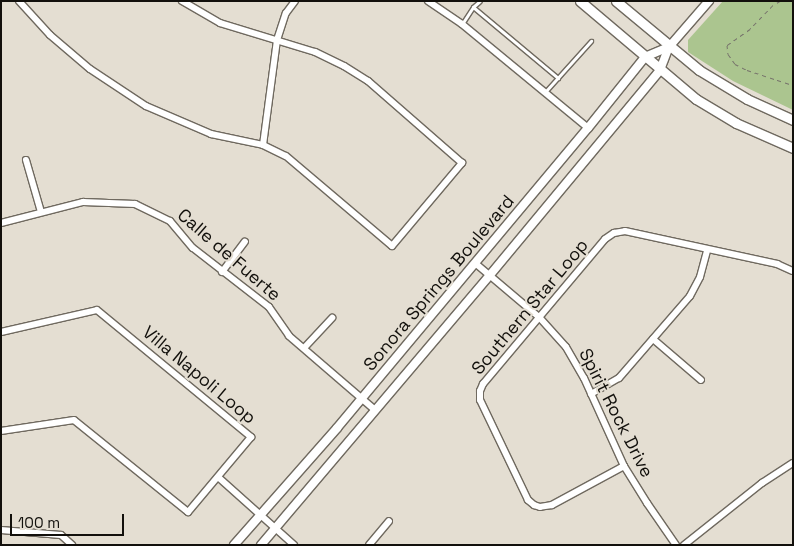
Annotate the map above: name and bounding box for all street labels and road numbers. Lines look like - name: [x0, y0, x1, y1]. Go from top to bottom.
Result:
- street label: Sonora Springs Boulevard: [359, 191, 519, 375]
- street label: Calle de Fuerte: [173, 204, 285, 306]
- street label: Southern Star Loop: [467, 235, 593, 379]
- street label: Villa Napoli Loop: [138, 321, 260, 429]
- street label: Spirit Rock Drive: [574, 345, 658, 481]

